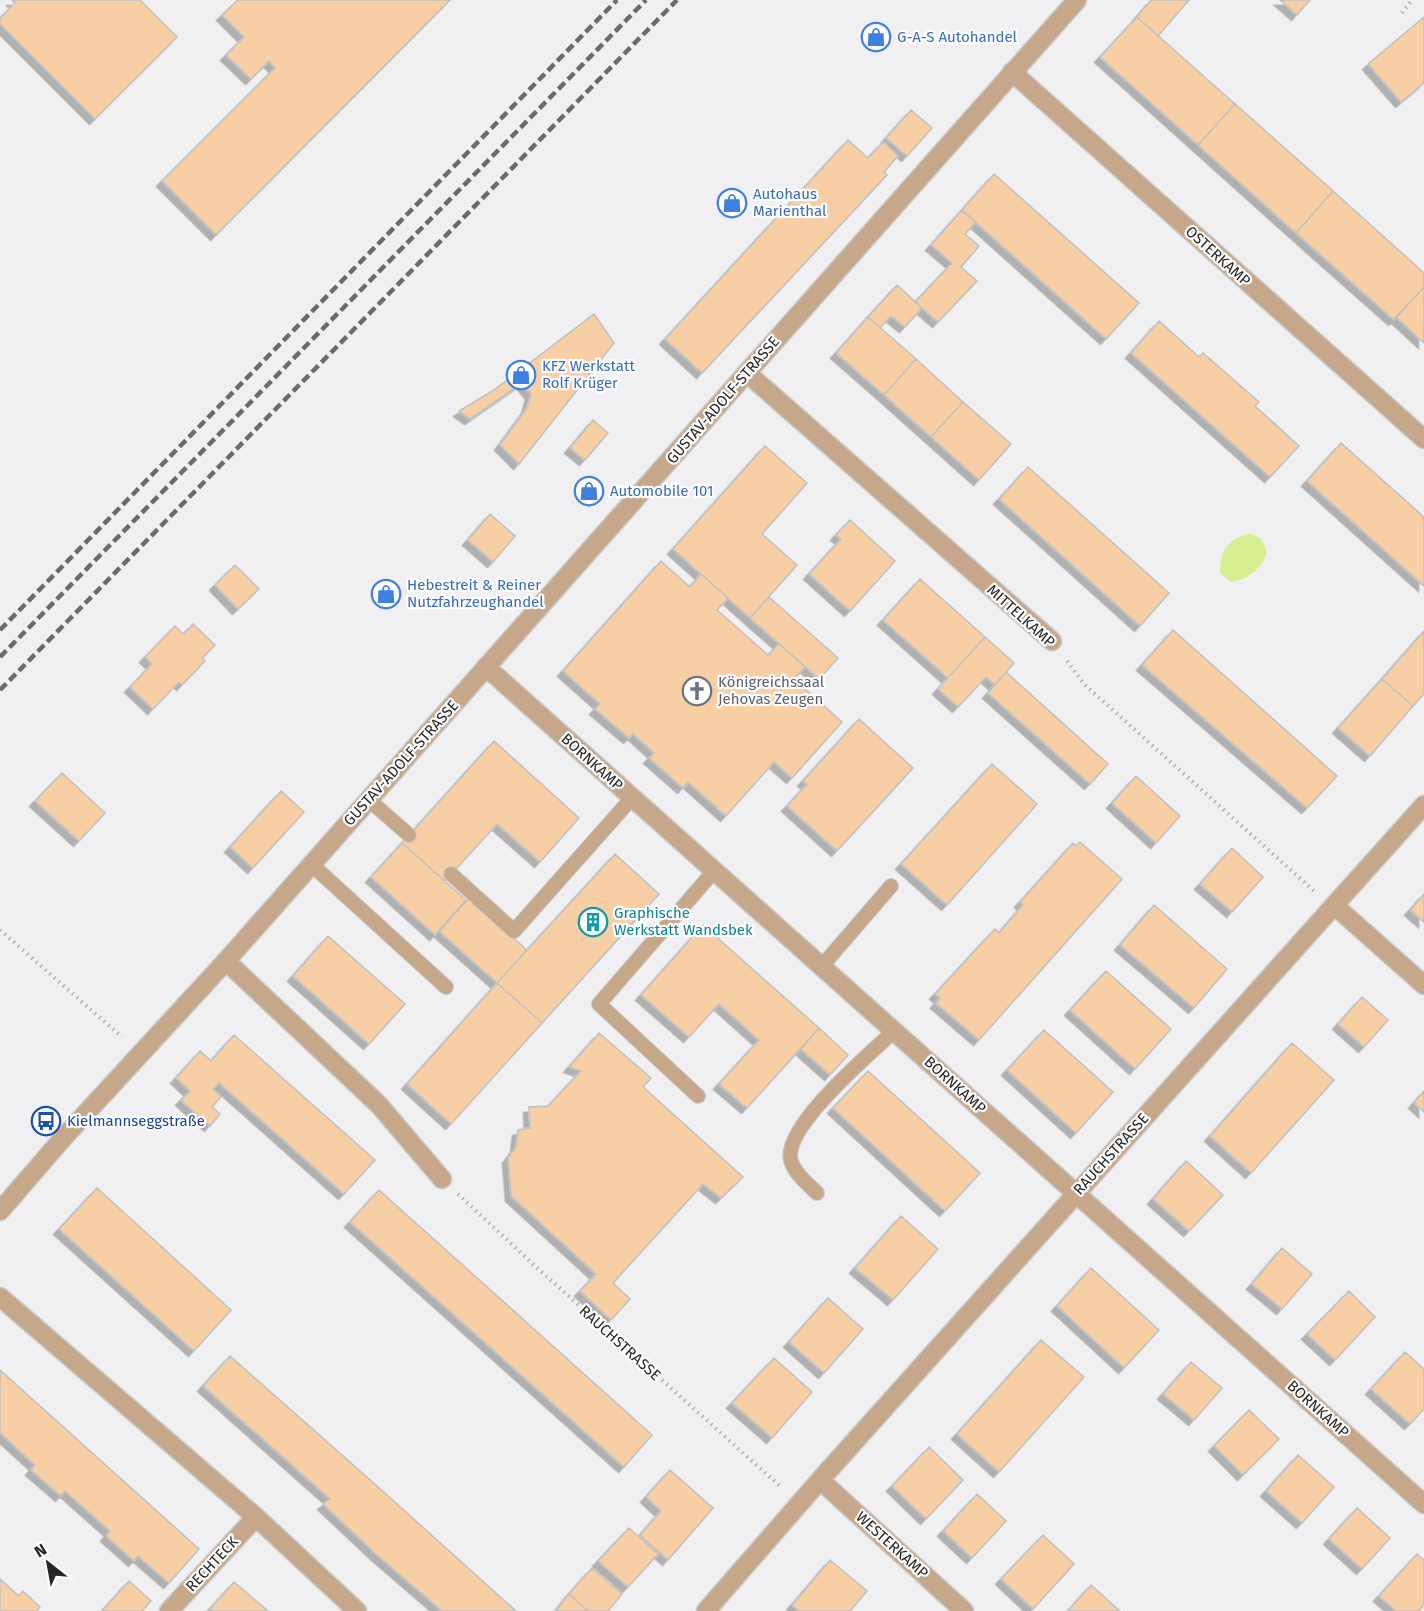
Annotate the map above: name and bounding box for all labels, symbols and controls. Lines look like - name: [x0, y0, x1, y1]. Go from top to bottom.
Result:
- shop icon: G-A-S Autohandel: [860, 21, 892, 53]
- place label: G-A-S Autohandel: [897, 28, 1018, 46]
- place label: Autohaus Marienthal: [753, 185, 827, 220]
- shop icon: Autohaus Marienthal: [716, 187, 748, 219]
- street label: OSTERKAMP: [1182, 222, 1254, 290]
- street label: GUSTAV-ADOLF-STRASSE: [663, 333, 783, 467]
- place label: KFZ Werkstatt Rolf Krüger: [542, 357, 635, 392]
- shop icon: KFZ Werkstatt Rolf Krüger: [505, 359, 537, 391]
- shop icon: Automobile 101: [573, 475, 605, 507]
- place label: Automobile 101: [610, 482, 714, 500]
- place label: Hebestreit & Reiner Nutzfahrzeughandel: [407, 576, 544, 611]
- shop icon: Hebestreit & Reiner Nutzfahrzeughandel: [370, 578, 402, 610]
- street label: MITTELKAMP: [983, 581, 1059, 651]
- place label: Königreichssaal Jehovas Zeugen: [718, 673, 825, 708]
- church icon: Königreichssaal Jehovas Zeugen: [681, 675, 713, 707]
- street label: GUSTAV-ADOLF-STRASSE: [340, 697, 462, 829]
- street label: BORNKAMP: [558, 730, 627, 795]
- place label: Graphische Werkstatt Wandsbek: [614, 904, 753, 939]
- building icon: Graphische Werkstatt Wandsbek: [577, 906, 609, 938]
- street label: BORNKAMP: [921, 1053, 990, 1118]
- bus stop icon: Kielmannseggstraße: [30, 1105, 62, 1137]
- street label: RAUCHSTRASSE: [1070, 1110, 1152, 1198]
- place label: Kielmannseggstraße: [67, 1112, 205, 1130]
- street label: RAUCHSTRASSE: [576, 1302, 664, 1384]
- street label: BORNKAMP: [1284, 1377, 1353, 1442]
- street label: WESTERKAMP: [852, 1508, 932, 1582]
- north arrow: [18, 1533, 78, 1593]
- street label: RECHTECK: [182, 1533, 242, 1595]
- text: N: [31, 1540, 50, 1561]

